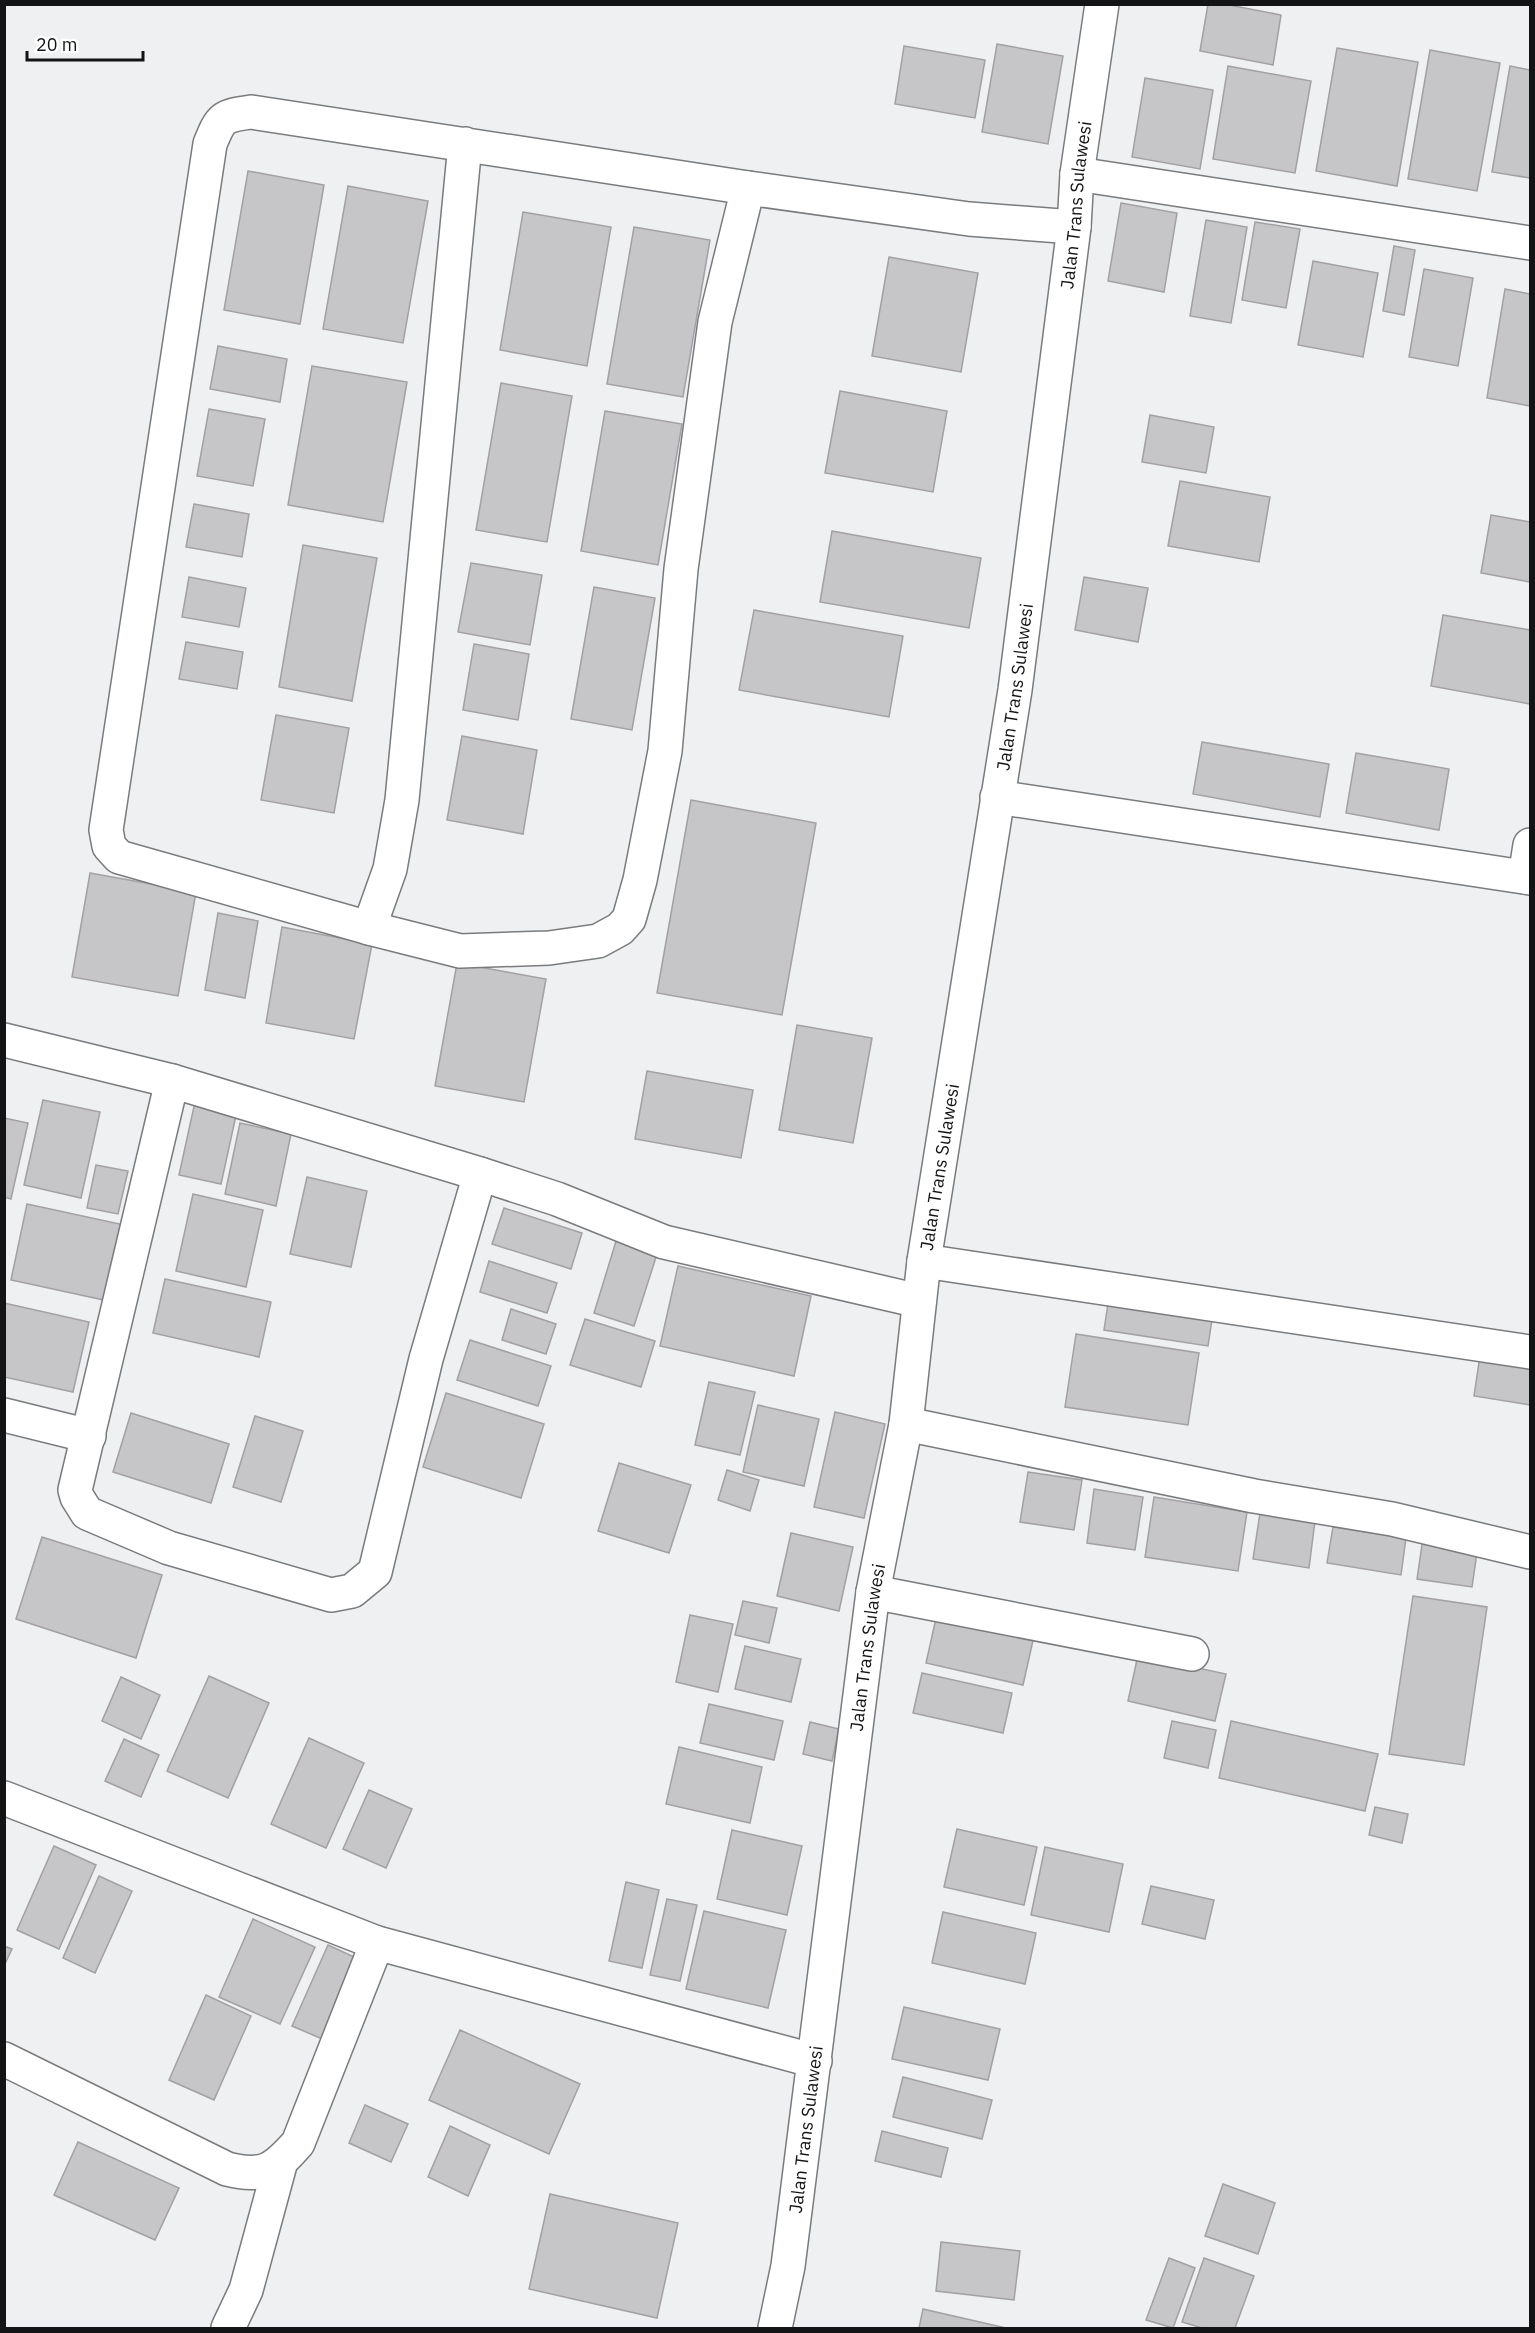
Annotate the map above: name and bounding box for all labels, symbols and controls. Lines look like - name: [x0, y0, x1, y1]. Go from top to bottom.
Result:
- scale bar: [27, 24, 142, 62]
- text: 20 m: [36, 33, 78, 56]
- street label: Jalan Trans Sulawesi: [1055, 119, 1096, 290]
- street label: Jalan Trans Sulawesi: [991, 602, 1037, 772]
- street label: Jalan Trans Sulawesi: [914, 1082, 964, 1252]
- street label: Jalan Trans Sulawesi: [844, 1562, 890, 1732]
- street label: Jalan Trans Sulawesi: [783, 2044, 827, 2215]

